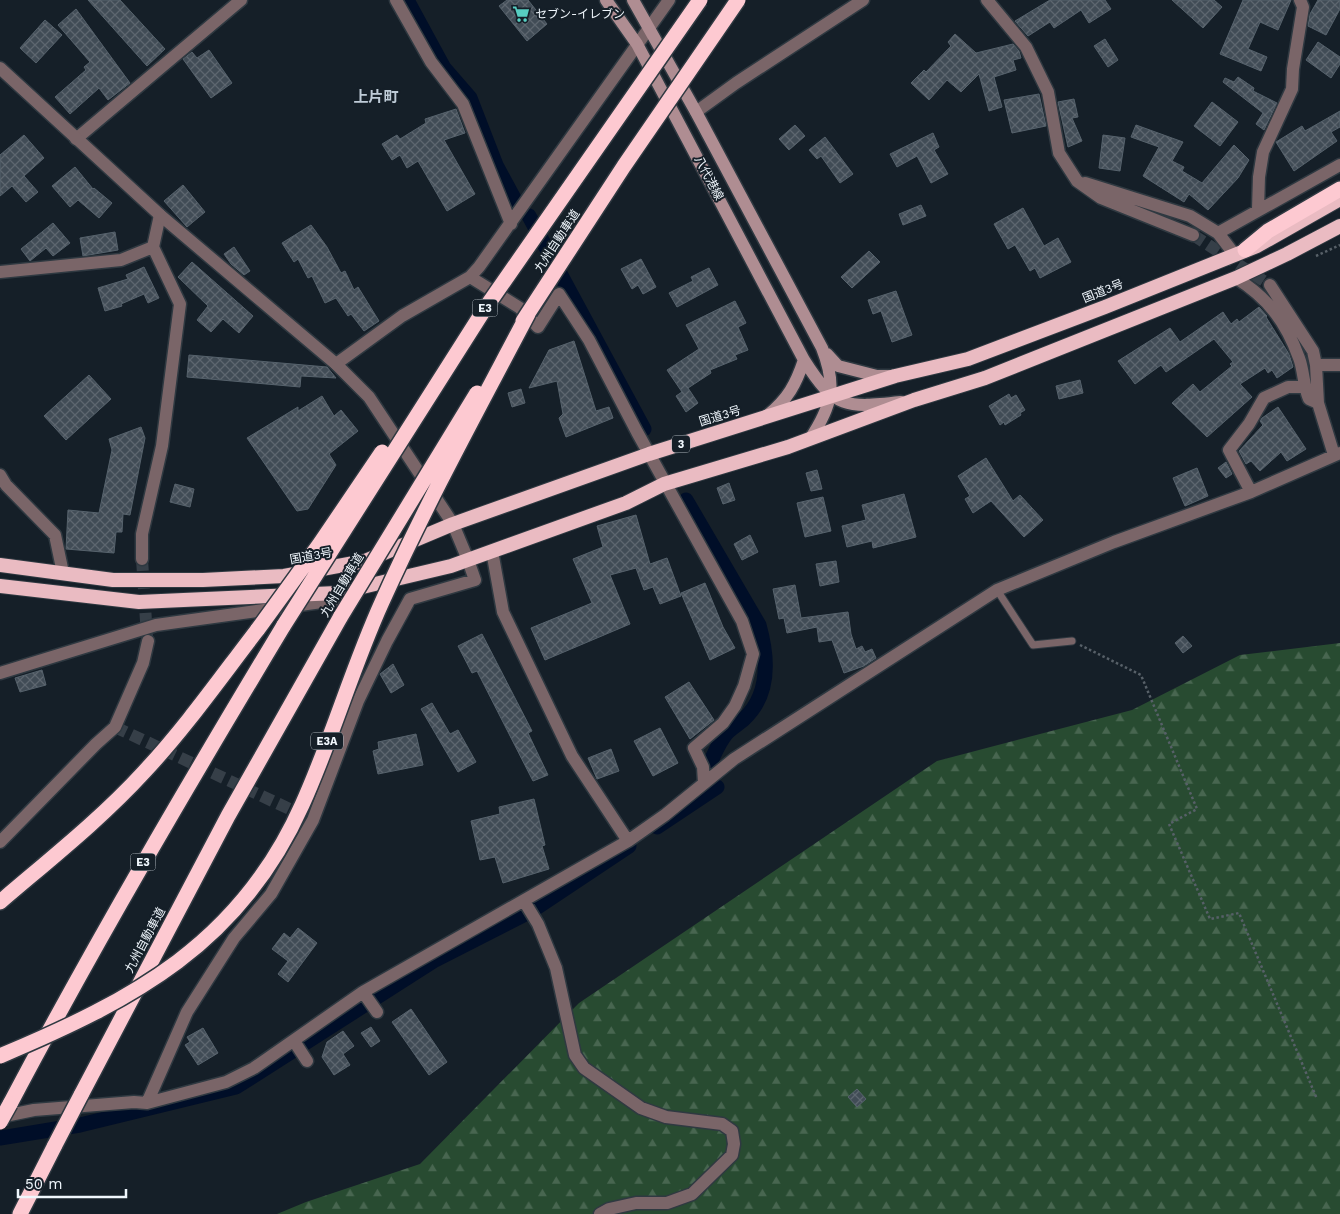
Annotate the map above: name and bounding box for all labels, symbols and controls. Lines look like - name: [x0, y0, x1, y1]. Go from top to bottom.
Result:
- supermarket icon: セブン-イレブン: [511, 4, 531, 24]
- place label: セブン-イレブン: [535, 7, 625, 21]
- district label: 上片町: [353, 88, 399, 106]
- street label: 八代港線: [692, 154, 726, 202]
- street label: 九州自動車道: [532, 207, 582, 275]
- street label: 国道3号: [1080, 276, 1126, 306]
- road number: E3: [472, 300, 498, 316]
- street label: 国道3号: [697, 403, 743, 429]
- road number: 3: [672, 436, 690, 452]
- street label: 国道3号: [289, 545, 333, 567]
- street label: 九州自動車道: [317, 551, 367, 619]
- road number: E3A: [311, 732, 343, 749]
- road number: E3: [130, 854, 156, 870]
- street label: 九州自動車道: [122, 905, 168, 975]
- scale bar: [18, 1166, 125, 1198]
- text: 50 m: [25, 1175, 62, 1193]

